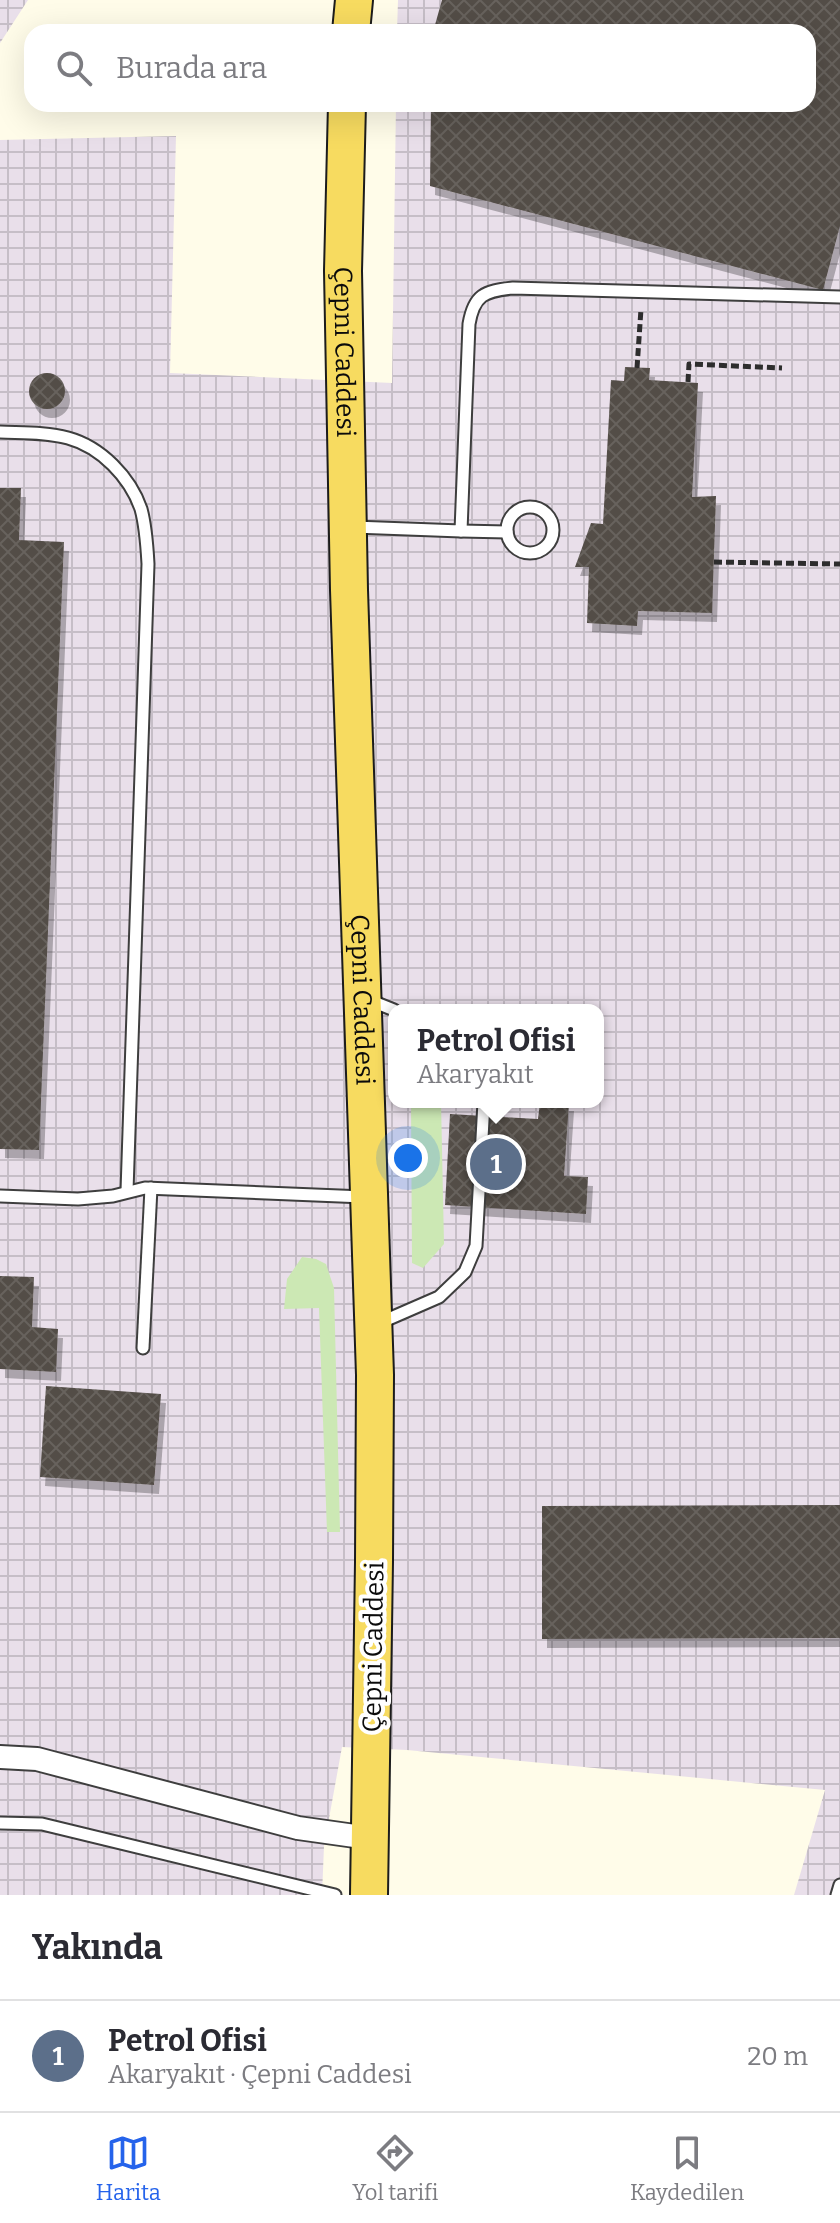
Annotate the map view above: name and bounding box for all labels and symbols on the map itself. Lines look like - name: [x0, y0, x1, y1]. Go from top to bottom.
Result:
- street label: Çepni Caddesi: [327, 266, 361, 438]
- street label: Çepni Caddesi: [344, 914, 380, 1086]
- pin: 1: [470, 1134, 522, 1194]
- your location: [388, 1138, 428, 1178]
- street label: Çepni Caddesi: [357, 1561, 390, 1733]

